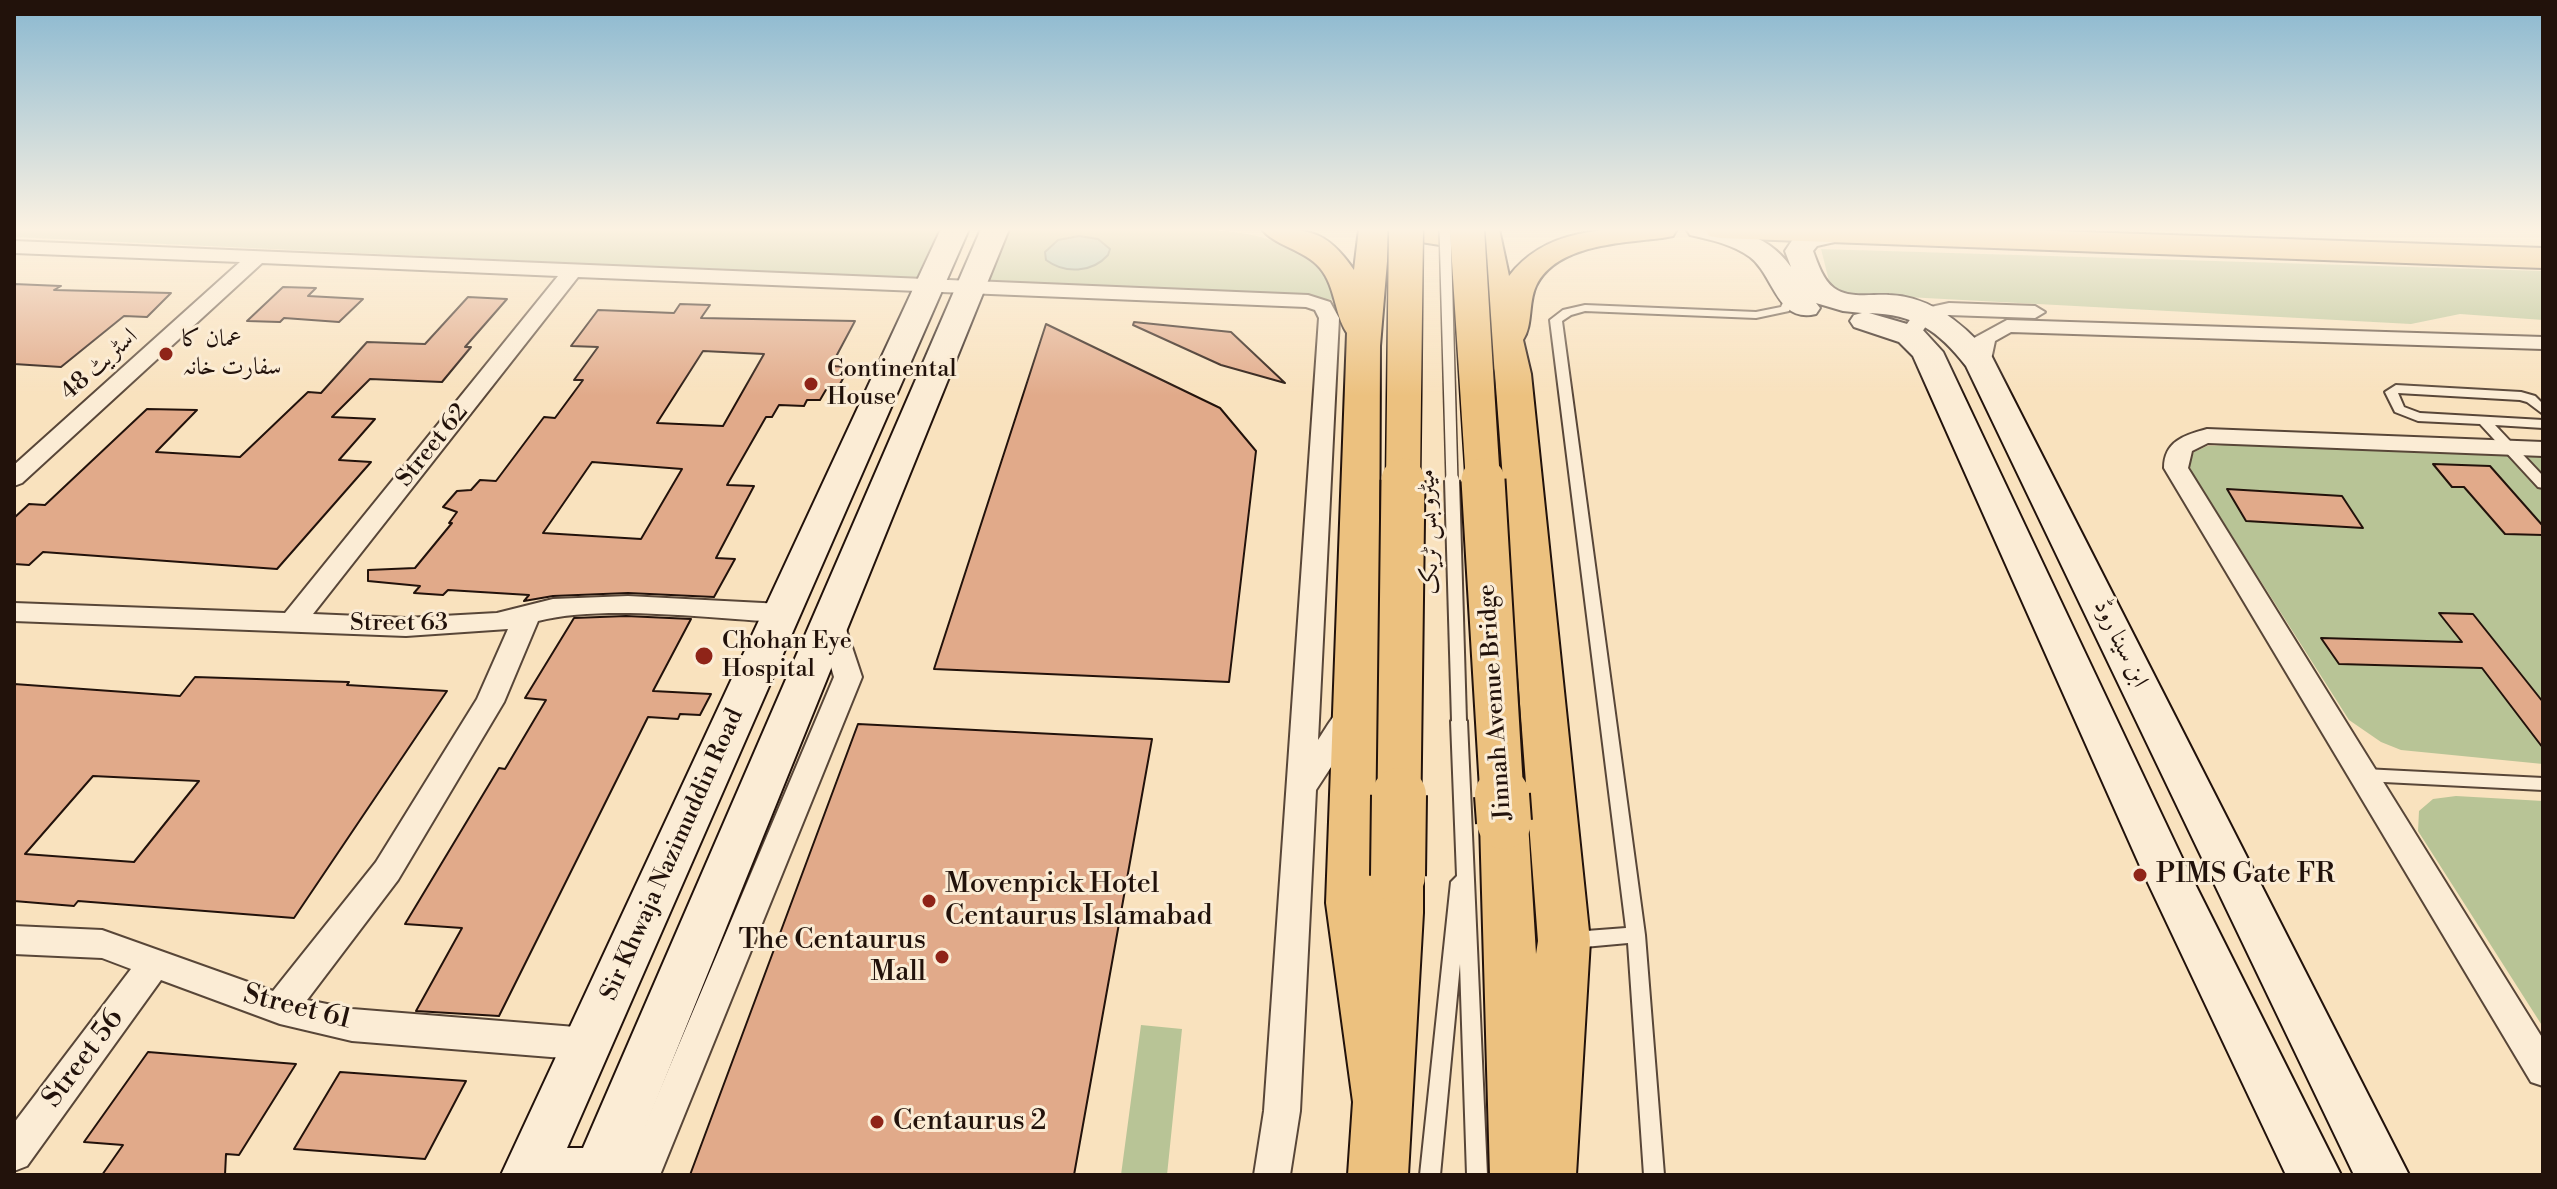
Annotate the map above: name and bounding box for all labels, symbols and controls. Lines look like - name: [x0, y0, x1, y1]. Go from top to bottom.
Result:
- street label: اسٹریٹ 48: [56, 323, 144, 407]
- place label: عمان کا سفارت خانہ: [182, 326, 281, 382]
- marker: عمان کا سفارت خانہ: [157, 345, 175, 363]
- place label: Continental House: [827, 356, 957, 412]
- marker: Continental House: [802, 375, 820, 393]
- street label: Street 62: [391, 399, 475, 493]
- street label: میٹرو بس ٹریک: [1413, 469, 1447, 595]
- street label: Jinnah Avenue Bridge: [1473, 583, 1519, 821]
- street label: ابن سینا روڈ: [2086, 596, 2154, 692]
- street label: Street 63: [350, 610, 448, 638]
- place label: Chohan Eye Hospital: [722, 628, 852, 684]
- marker: Chohan Eye Hospital: [693, 645, 715, 667]
- street label: Sir Khwaja Nazimuddin Road: [596, 705, 750, 1005]
- place label: PIMS Gate FR: [2156, 858, 2335, 892]
- marker: PIMS Gate FR: [2131, 866, 2149, 884]
- place label: Movenpick Hotel Centaurus Islamabad: [945, 868, 1212, 934]
- marker: Movenpick Hotel Centaurus Islamabad: [920, 892, 938, 910]
- place label: The Centaurus Mall: [739, 924, 926, 990]
- marker: The Centaurus Mall: [933, 948, 951, 966]
- street label: Street 61: [240, 978, 354, 1038]
- street label: Street 56: [36, 1003, 132, 1115]
- place label: Centaurus 2: [893, 1105, 1046, 1139]
- marker: Centaurus 2: [868, 1113, 886, 1131]

